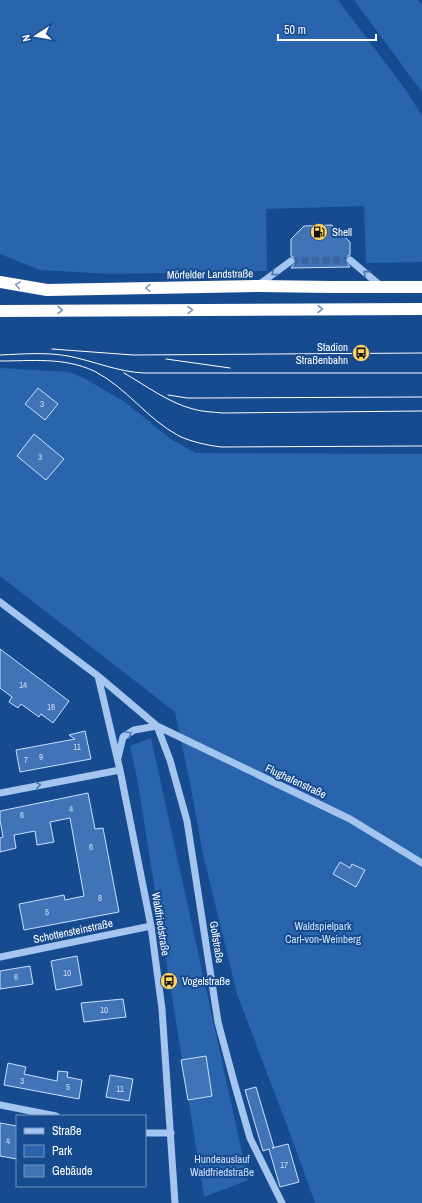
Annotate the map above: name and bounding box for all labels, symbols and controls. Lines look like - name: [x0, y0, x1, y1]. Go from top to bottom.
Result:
- north arrow: [16, 16, 56, 56]
- scale bar: [278, 16, 376, 42]
- text: 50 m: [284, 22, 306, 38]
- text: N: [19, 33, 34, 43]
- fuel station icon: Shell: [309, 222, 329, 242]
- place label: Shell: [332, 225, 352, 239]
- street label: Mörfelder Landstraße: [167, 266, 253, 282]
- one-way arrow: [271, 269, 278, 276]
- one-way arrow: [364, 271, 371, 278]
- one-way arrow: [15, 281, 22, 290]
- one-way arrow: [145, 284, 151, 292]
- one-way arrow: [317, 305, 323, 313]
- one-way arrow: [57, 306, 63, 314]
- one-way arrow: [187, 306, 193, 314]
- place label: Stadion Straßenbahn: [296, 340, 348, 367]
- bus stop icon: Stadion Straßenbahn: [351, 343, 371, 363]
- house number: 3: [40, 398, 44, 410]
- house number: 3: [38, 451, 42, 463]
- house number: 14: [19, 679, 27, 691]
- house number: 16: [47, 701, 55, 713]
- one-way arrow: [125, 731, 132, 738]
- house number: 11: [73, 741, 81, 753]
- house number: 9: [39, 751, 43, 763]
- house number: 7: [24, 754, 28, 766]
- street label: Flughafenstraße: [263, 761, 329, 801]
- one-way arrow: [35, 782, 41, 790]
- house number: 4: [69, 803, 73, 815]
- house number: 6: [20, 809, 24, 821]
- house number: 6: [89, 841, 93, 853]
- street label: Waldfriedstraße: [149, 891, 173, 957]
- house number: 8: [98, 892, 102, 904]
- house number: 5: [45, 906, 49, 918]
- street label: Schottensteinstraße: [32, 916, 114, 946]
- park label: Waldspielpark Carl-von-Weinberg: [285, 919, 361, 946]
- street label: Golfstraße: [207, 920, 227, 964]
- house number: 10: [63, 967, 71, 979]
- house number: 6: [14, 971, 18, 983]
- bus stop icon: Vogelstraße: [159, 971, 179, 991]
- place label: Vogelstraße: [182, 974, 230, 988]
- house number: 10: [100, 1004, 108, 1016]
- house number: 3: [20, 1075, 24, 1087]
- house number: 5: [66, 1081, 70, 1093]
- house number: 11: [116, 1083, 124, 1095]
- legend: [16, 1115, 146, 1187]
- text: Straße: [52, 1123, 82, 1139]
- house number: 4: [6, 1135, 10, 1147]
- text: Park: [52, 1143, 72, 1159]
- park label: Hundeauslauf Waldfriedstraße: [190, 1152, 254, 1179]
- house number: 17: [280, 1159, 288, 1171]
- text: Gebäude: [52, 1163, 93, 1179]

